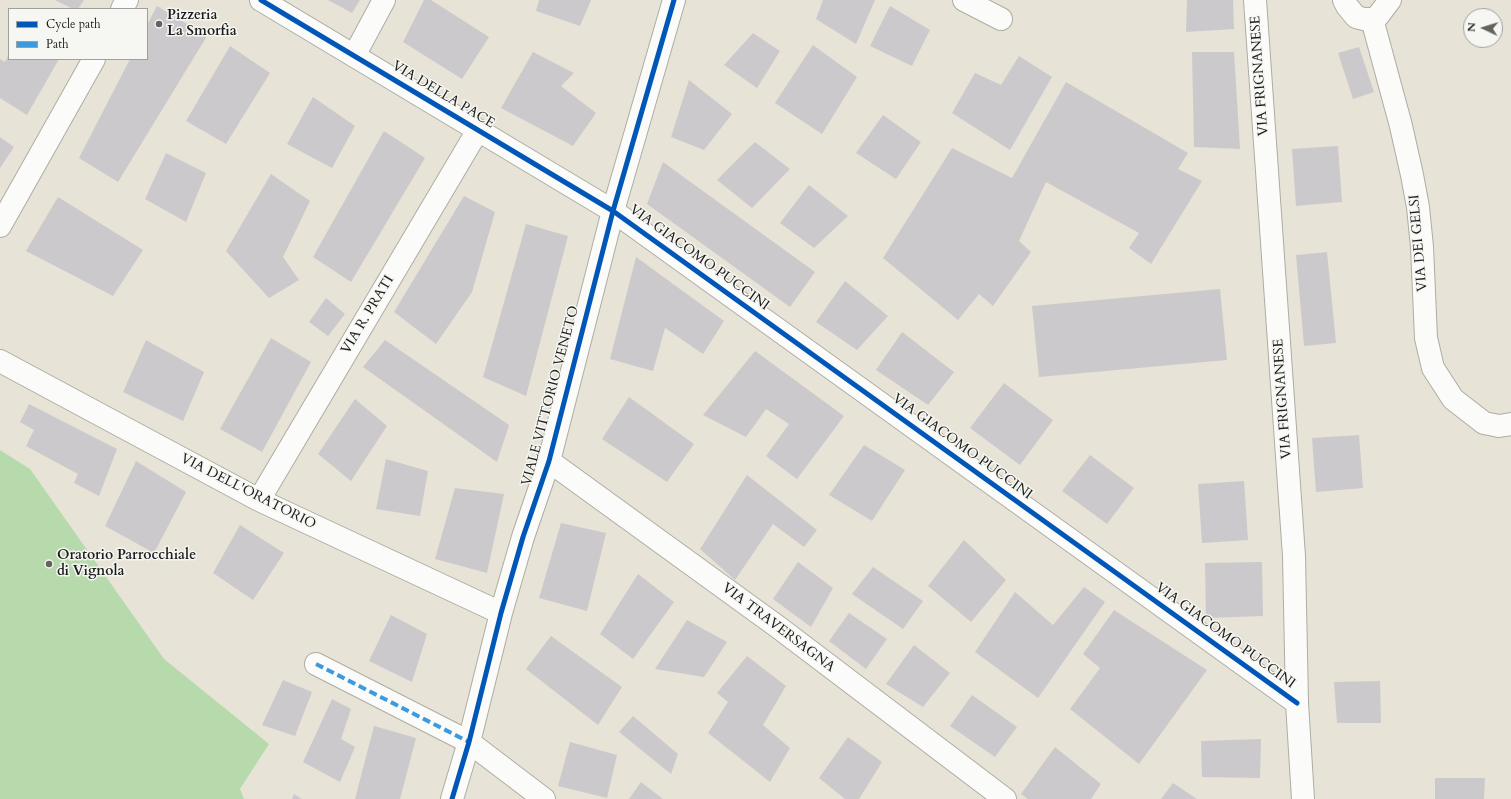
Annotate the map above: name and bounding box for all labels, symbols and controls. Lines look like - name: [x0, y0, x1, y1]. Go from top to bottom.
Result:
- legend: [8, 8, 148, 60]
- place label: Pizzeria La Smorfia: [167, 8, 237, 40]
- north arrow: [1463, 8, 1503, 48]
- street label: VIA FRIGNANESE: [1247, 15, 1273, 137]
- text: Cycle path: [46, 16, 101, 32]
- marker: Pizzeria La Smorfia: [154, 19, 164, 29]
- text: N: [1464, 22, 1479, 32]
- text: Path: [46, 36, 69, 52]
- street label: VIA DELLA PACE: [389, 58, 497, 132]
- street label: VIA DEI GELSI: [1406, 194, 1432, 292]
- street label: VIA GIACOMO PUCCINI: [626, 202, 772, 314]
- street label: VIA R. PRATI: [338, 273, 398, 357]
- street label: VIALE VITTORIO VENETO: [519, 304, 583, 488]
- street label: VIA FRIGNANESE: [1270, 338, 1296, 460]
- street label: VIA GIACOMO PUCCINI: [889, 391, 1035, 503]
- street label: VIA DELL'ORATORIO: [178, 451, 318, 533]
- place label: Oratorio Parrocchiale di Vignola: [57, 548, 196, 580]
- marker: Oratorio Parrocchiale di Vignola: [44, 559, 54, 569]
- street label: VIA TRAVERSAGNA: [718, 580, 838, 676]
- street label: VIA GIACOMO PUCCINI: [1152, 580, 1298, 692]

